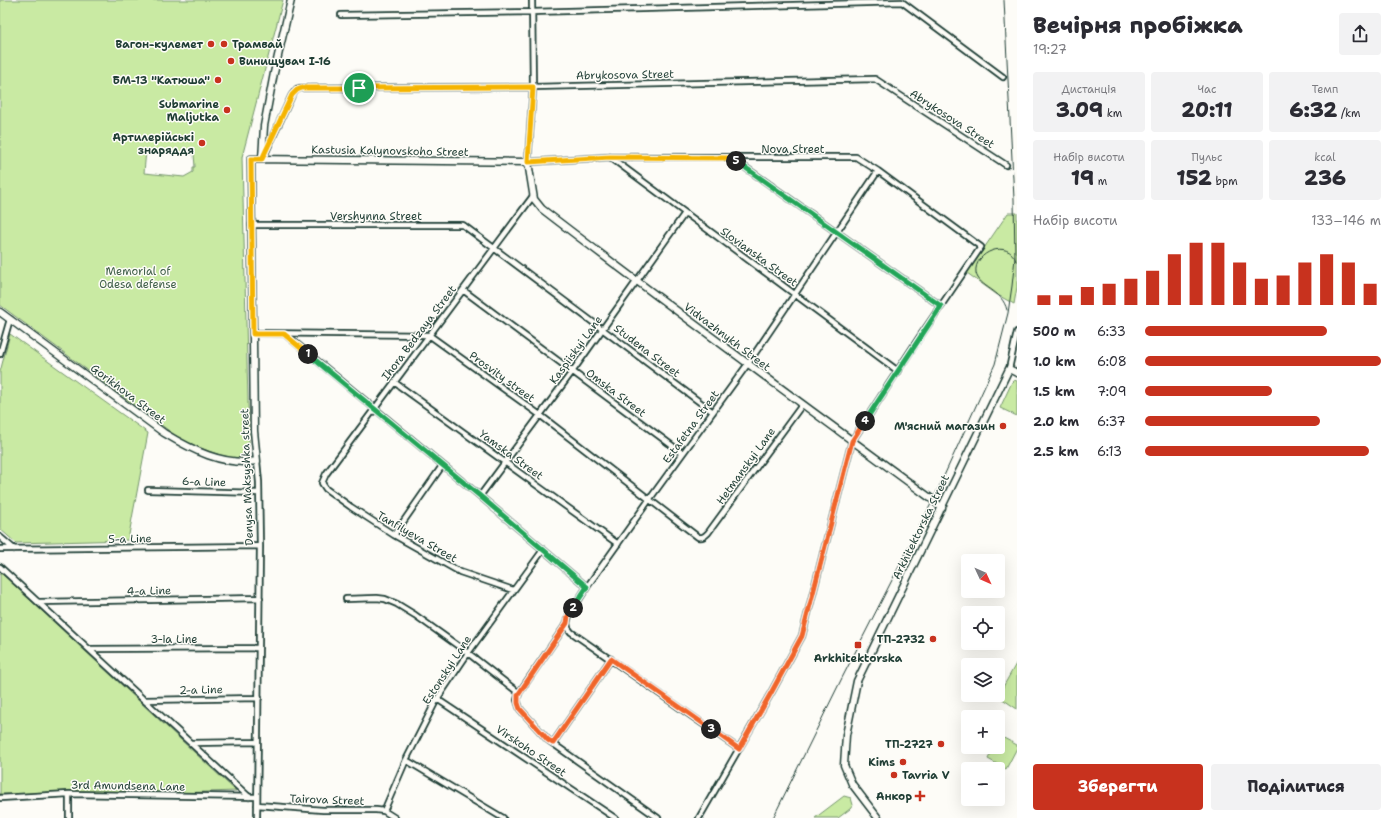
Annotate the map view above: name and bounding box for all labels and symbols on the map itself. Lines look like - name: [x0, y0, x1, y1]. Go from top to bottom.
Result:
- place label: Вагон-кулемет: [116, 37, 203, 52]
- place label: Трамвай: [232, 37, 283, 52]
- marker: Вагон-кулемет: [206, 39, 216, 49]
- marker: Трамвай: [219, 39, 229, 49]
- place label: Винищувач І-16: [239, 54, 331, 69]
- marker: Винищувач І-16: [226, 56, 236, 66]
- street label: Abrykosova Street: [576, 67, 674, 83]
- pin: [342, 71, 376, 105]
- place label: БМ-13 "Катюша": [112, 73, 210, 88]
- marker: БМ-13 "Катюша": [213, 75, 223, 85]
- street label: Abrykosova Street: [907, 86, 997, 152]
- place label: Submarine Maljutka: [159, 97, 219, 125]
- marker: Submarine Maljutka: [222, 105, 232, 115]
- place label: Артилерійські знаряддя: [113, 130, 194, 158]
- marker: Артилерійські знаряддя: [197, 138, 207, 148]
- street label: Kastusia Kalynovskoho Street: [311, 142, 469, 160]
- street label: Nova Street: [761, 142, 825, 157]
- pin: 5: [726, 151, 746, 171]
- street label: Vershynna Street: [330, 209, 422, 224]
- street label: Slovianska Street: [717, 224, 801, 290]
- park label: Memorial of Odesa defense: [99, 264, 177, 292]
- street label: Ihora Bedzaya Street: [378, 282, 460, 384]
- street label: Vidvazhnykh Street: [681, 299, 774, 375]
- street label: Kaspiiskyi Lane: [546, 313, 606, 387]
- street label: Studena Street: [611, 321, 683, 381]
- pin: 1: [298, 344, 318, 364]
- street label: Prosvity street: [466, 348, 538, 406]
- street label: Gorikhova Street: [87, 361, 169, 427]
- street label: Omska Street: [583, 365, 649, 421]
- street label: Estafetna Street: [659, 387, 723, 467]
- street label: Denysa Maksyshka street: [237, 408, 257, 546]
- pin: 4: [855, 411, 875, 431]
- place label: М'ясний магазин: [894, 419, 995, 434]
- marker: М'ясний магазин: [998, 421, 1008, 431]
- street label: Hetmanskyi Lane: [713, 425, 779, 507]
- street label: Yamska Street: [476, 427, 546, 483]
- street label: Arkhitektorska Street: [889, 472, 953, 582]
- street label: 6-a Line: [182, 474, 226, 490]
- street label: Tanfilyeva Street: [374, 508, 460, 566]
- street label: 5-a Line: [108, 531, 152, 547]
- north arrow: [961, 554, 1005, 598]
- street label: 4-a Line: [127, 583, 171, 599]
- pin: 2: [563, 598, 583, 618]
- street label: 3-ia Line: [150, 632, 198, 647]
- street label: Estonskyi Lane: [419, 632, 475, 708]
- place label: ТП-2732: [877, 632, 925, 647]
- marker: ТП-2732: [928, 634, 938, 644]
- marker: Arkhitektorska: [853, 640, 863, 650]
- place label: Arkhitektorska: [814, 651, 903, 666]
- street label: 2-a Line: [179, 682, 223, 698]
- pin: 3: [701, 719, 721, 739]
- street label: Virskoho Street: [493, 722, 569, 780]
- place label: ТП-2727: [885, 737, 933, 752]
- marker: ТП-2727: [936, 739, 946, 749]
- place label: Kims: [868, 755, 895, 770]
- marker: Kims: [898, 757, 908, 767]
- place label: Tavria V: [902, 768, 950, 783]
- marker: Tavria V: [889, 770, 899, 780]
- street label: 3rd Amundsena Lane: [71, 778, 185, 794]
- place label: Анкор: [876, 789, 912, 804]
- street label: Tairova Street: [289, 791, 365, 809]
- marker: Анкор: [915, 791, 925, 801]

